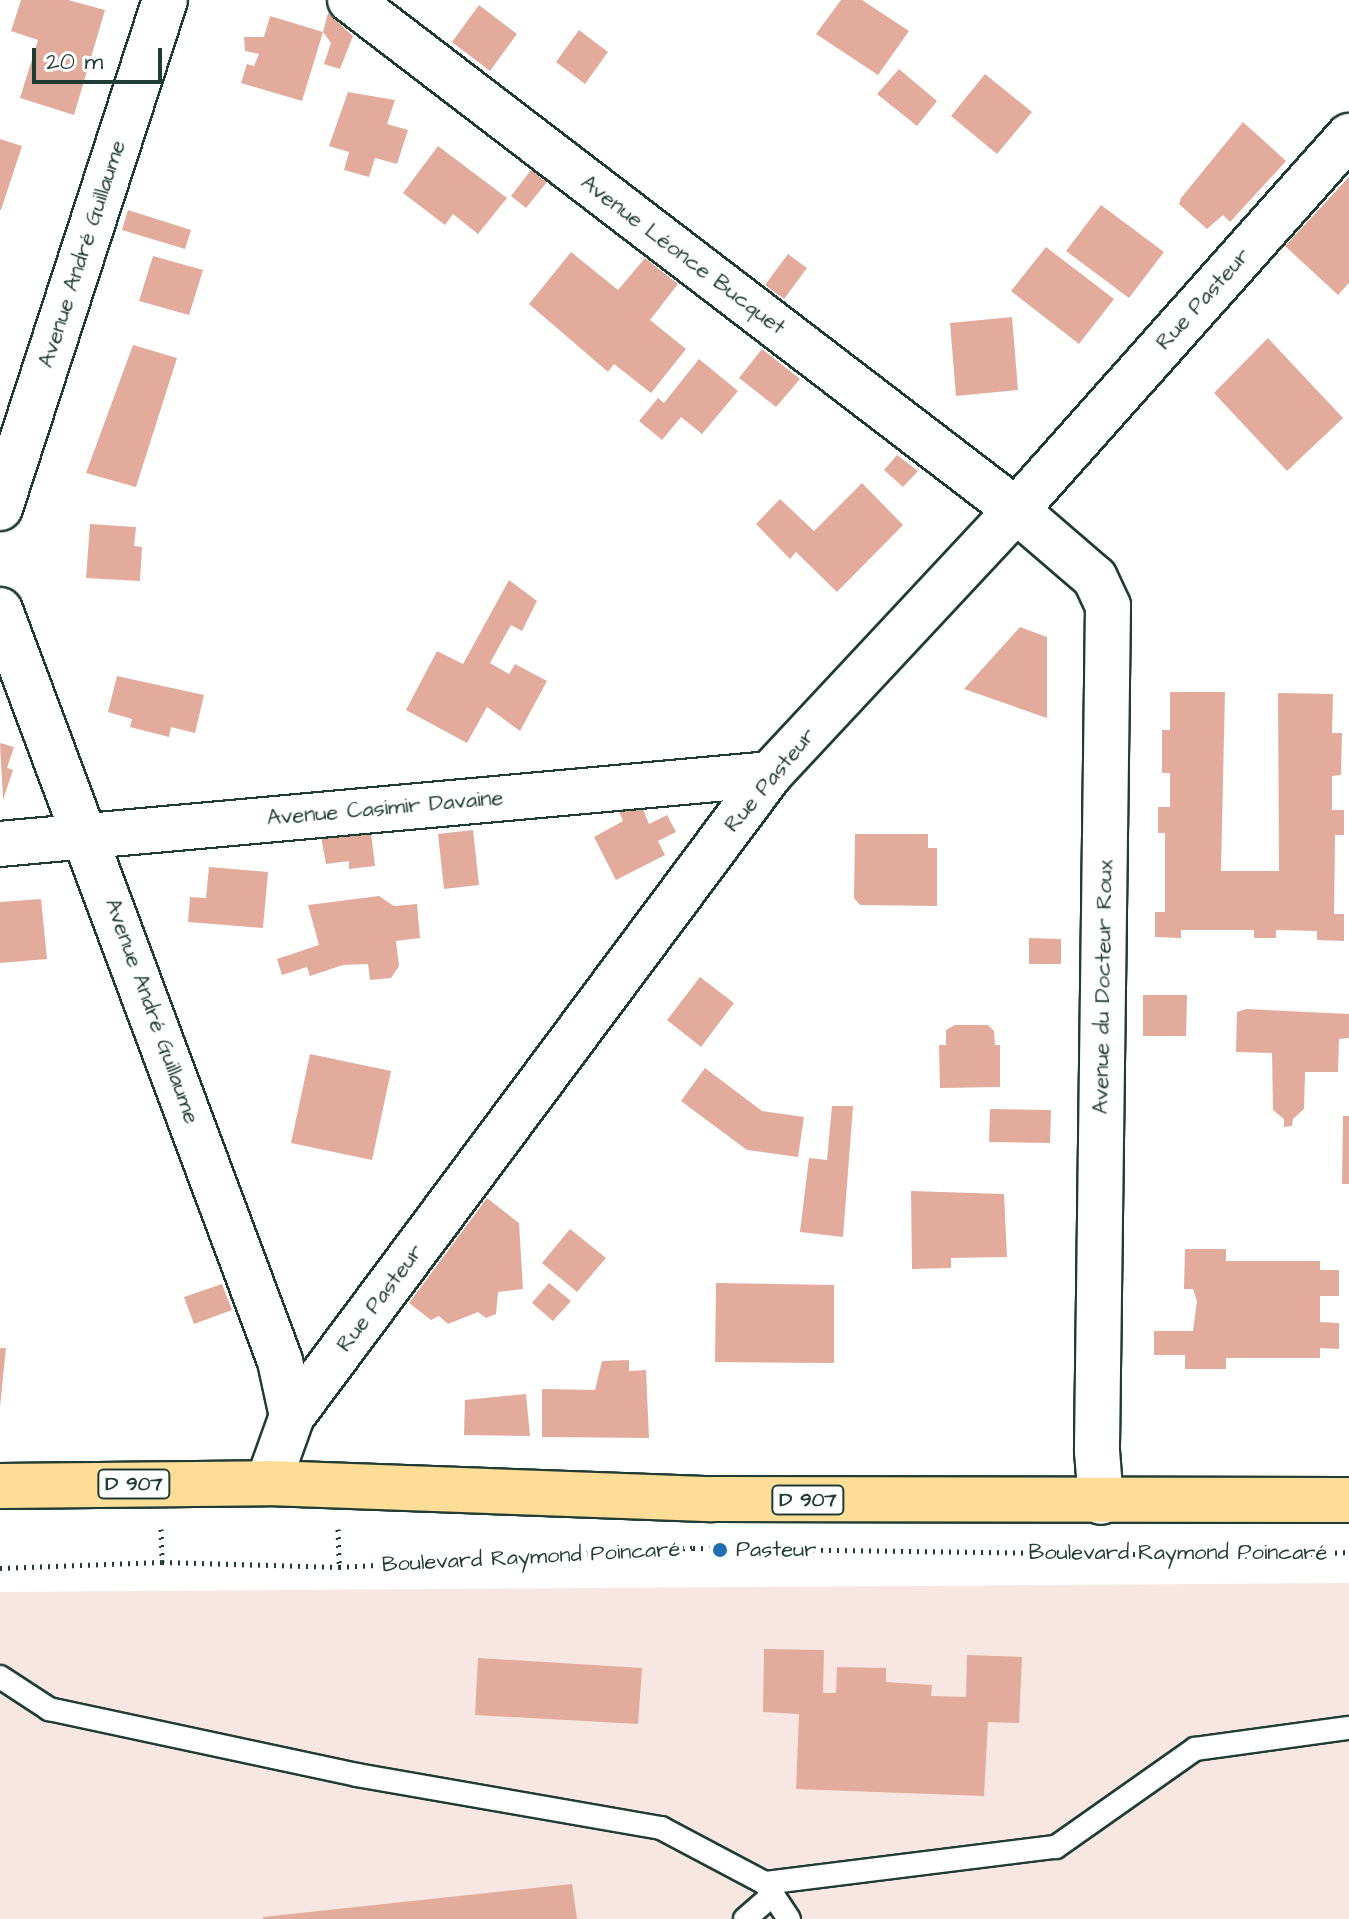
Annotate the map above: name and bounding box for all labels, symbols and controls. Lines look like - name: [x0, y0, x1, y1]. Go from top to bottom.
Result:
- scale bar: [36, 32, 166, 82]
- text: 20 m: [46, 45, 103, 79]
- street label: Avenue André Guillaume: [33, 137, 131, 371]
- street label: Avenue Léonce Bucquet: [575, 169, 791, 341]
- street label: Rue Pasteur: [1150, 243, 1256, 355]
- street label: Rue Pasteur: [719, 723, 821, 837]
- street label: Avenue Casimir Davaine: [266, 785, 504, 831]
- street label: Avenue du Docteur Roux: [1088, 859, 1118, 1115]
- street label: Avenue André Guillaume: [99, 895, 205, 1127]
- street label: Rue Pasteur: [331, 1239, 429, 1357]
- road number: D 907: [96, 1468, 172, 1500]
- road number: D 907: [770, 1484, 846, 1516]
- street label: Boulevard Raymond Poincaré: [381, 1536, 681, 1578]
- place label: Pasteur: [736, 1537, 816, 1563]
- street label: Boulevard Raymond Poincaré: [1029, 1540, 1327, 1566]
- marker: Pasteur: [711, 1541, 729, 1559]

